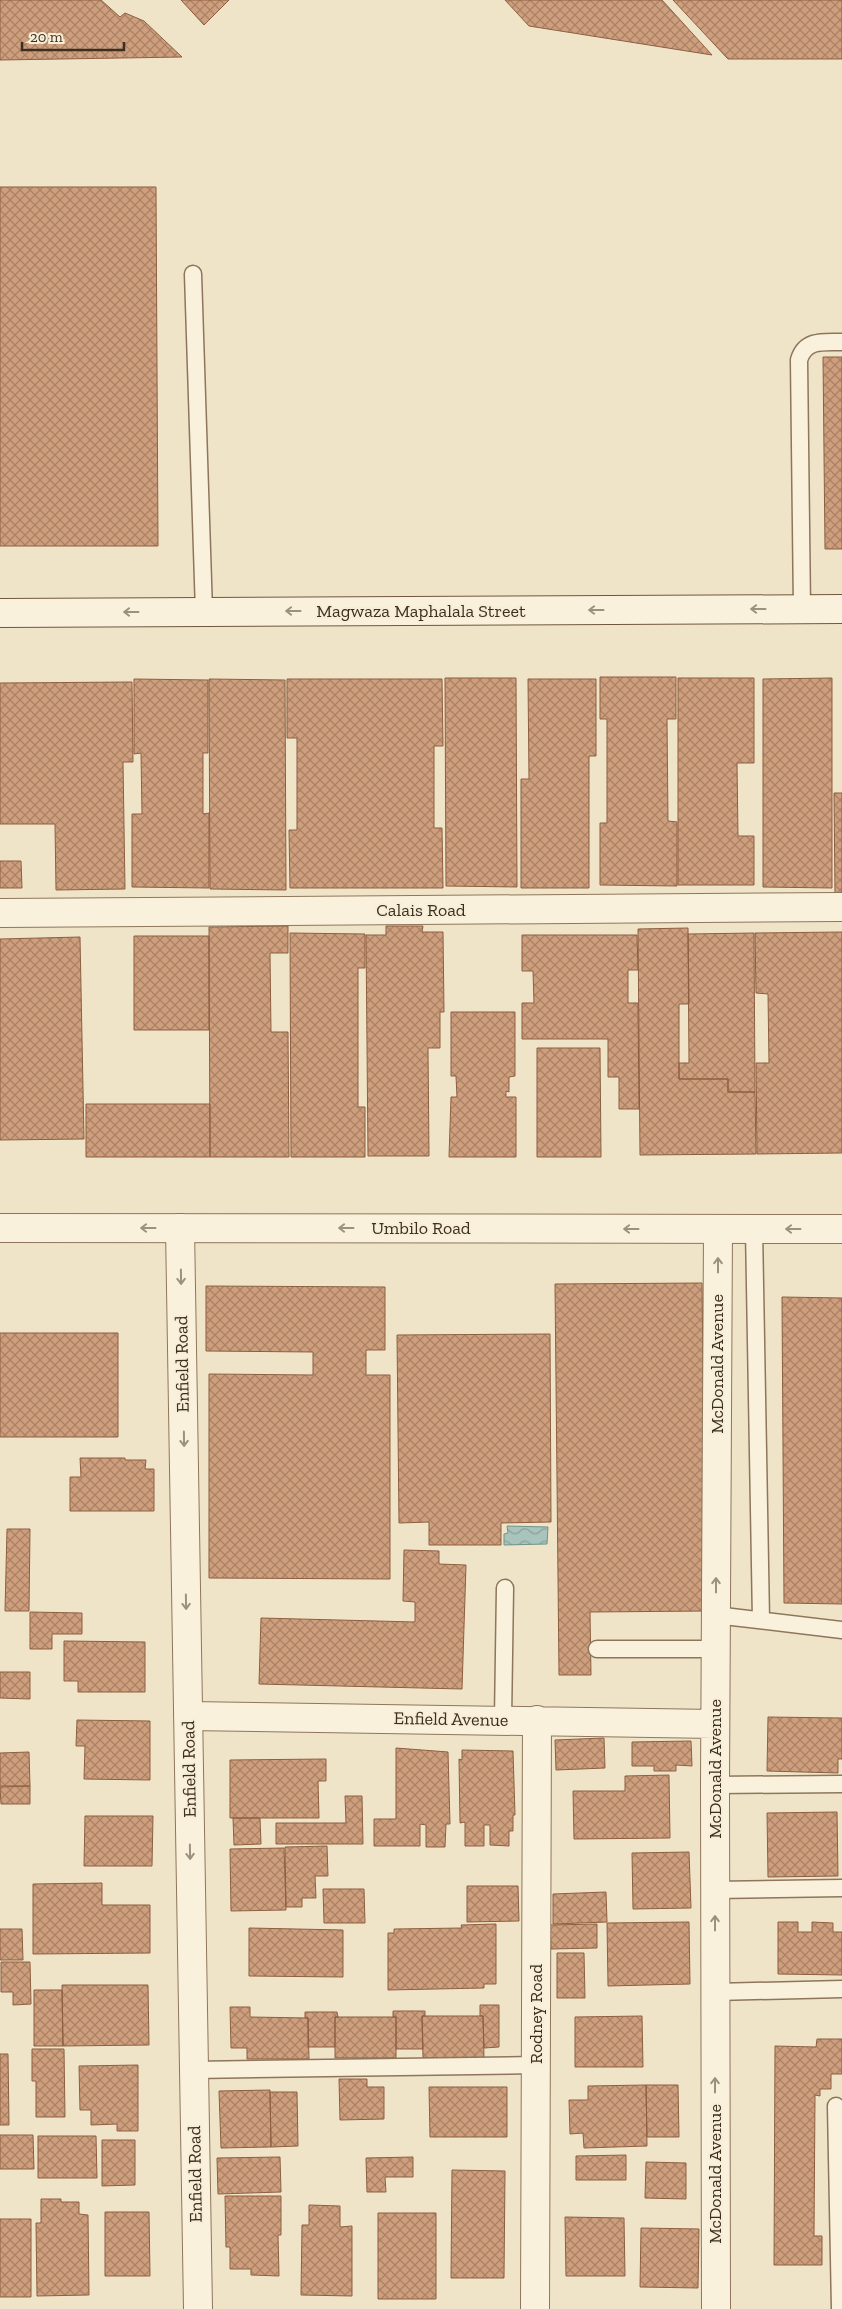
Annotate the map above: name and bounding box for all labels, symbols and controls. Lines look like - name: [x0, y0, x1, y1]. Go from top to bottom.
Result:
- scale bar: [22, 20, 125, 52]
- text: 20 m: [30, 28, 63, 46]
- street label: Magwaza Maphalala Street: [316, 600, 526, 622]
- one-way arrow: [751, 604, 767, 614]
- one-way arrow: [588, 605, 604, 615]
- one-way arrow: [123, 607, 140, 617]
- one-way arrow: [286, 607, 302, 616]
- street label: Calais Road: [376, 899, 466, 921]
- street label: Umbilo Road: [371, 1217, 471, 1239]
- one-way arrow: [141, 1223, 157, 1233]
- one-way arrow: [338, 1223, 354, 1233]
- one-way arrow: [623, 1224, 640, 1234]
- one-way arrow: [786, 1224, 802, 1234]
- one-way arrow: [713, 1258, 723, 1274]
- one-way arrow: [176, 1268, 186, 1285]
- street label: McDonald Avenue: [706, 1294, 728, 1434]
- street label: Enfield Road: [170, 1315, 194, 1413]
- one-way arrow: [179, 1431, 188, 1447]
- one-way arrow: [711, 1578, 721, 1594]
- one-way arrow: [181, 1594, 191, 1610]
- street label: McDonald Avenue: [704, 1699, 726, 1839]
- street label: Enfield Avenue: [393, 1707, 509, 1731]
- street label: Enfield Road: [177, 1720, 201, 1818]
- one-way arrow: [185, 1844, 195, 1860]
- one-way arrow: [710, 1915, 720, 1932]
- street label: Rodney Road: [525, 1964, 547, 2064]
- one-way arrow: [710, 2078, 720, 2094]
- street label: McDonald Avenue: [704, 2104, 726, 2244]
- street label: Enfield Road: [183, 2125, 207, 2223]

